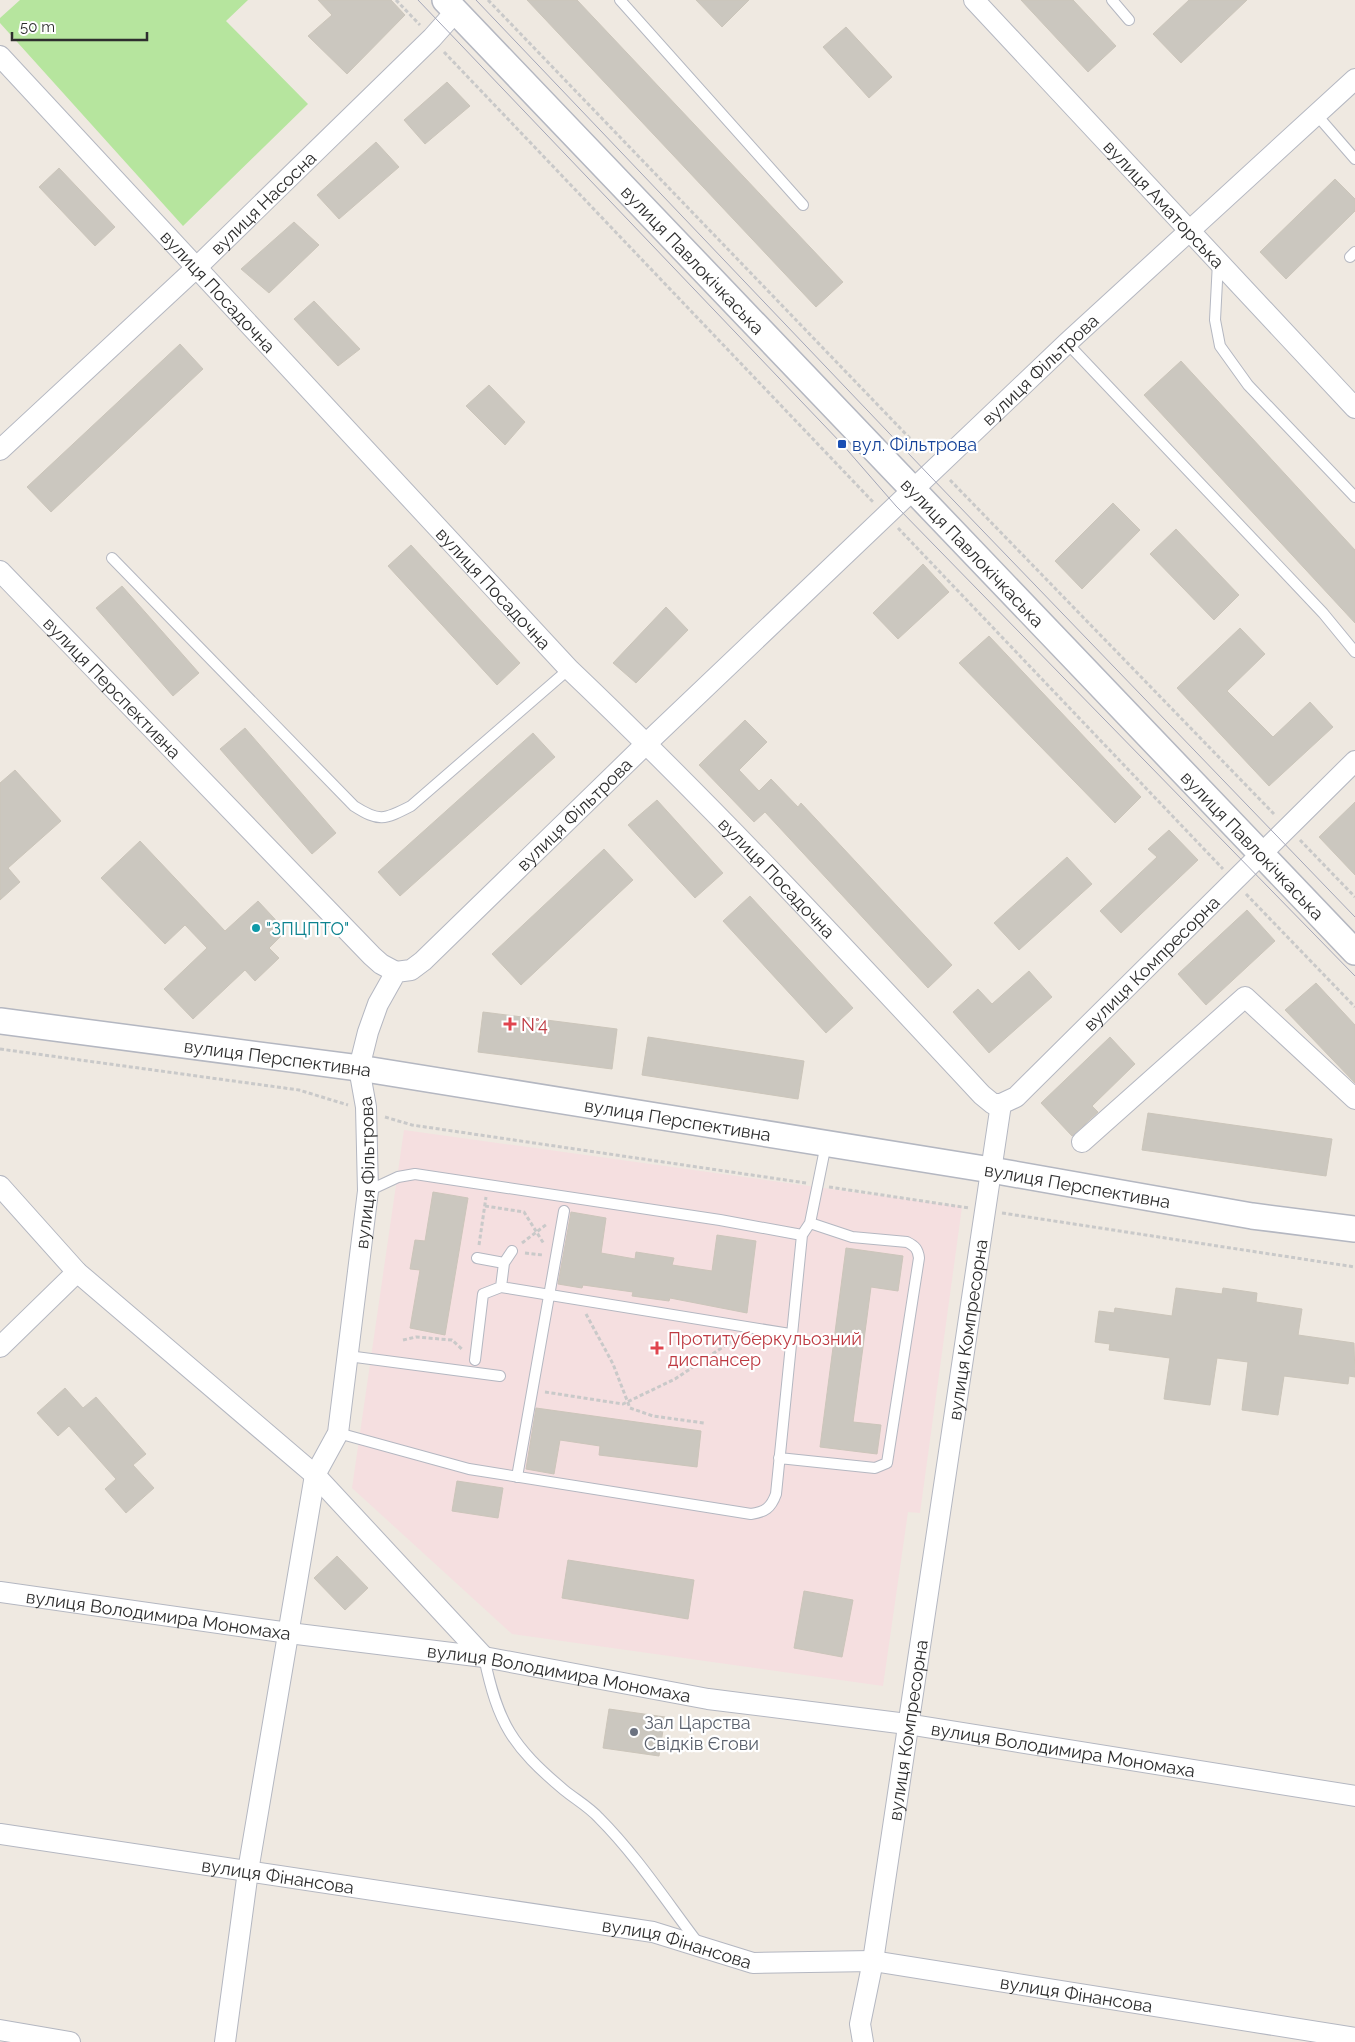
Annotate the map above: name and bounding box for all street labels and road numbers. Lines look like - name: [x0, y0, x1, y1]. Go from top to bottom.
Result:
- street label: вулиця Аматорська: [1100, 136, 1229, 272]
- street label: вулиця Насосна: [206, 147, 320, 259]
- street label: вулиця Павлокічкаська: [617, 181, 769, 338]
- street label: вулиця Посадочна: [157, 226, 280, 357]
- street label: вулиця Фільтрова: [977, 309, 1102, 429]
- street label: вулиця Павлокічкаська: [897, 474, 1049, 631]
- street label: вулиця Посадочна: [432, 523, 556, 653]
- street label: вулиця Перспективна: [39, 612, 186, 763]
- street label: вулиця Фільтрова: [512, 753, 636, 875]
- street label: вулиця Павлокічкаська: [1177, 766, 1329, 924]
- street label: вулиця Посадочна: [715, 813, 840, 942]
- street label: вулиця Компресорна: [1079, 891, 1223, 1035]
- street label: вулиця Перспективна: [183, 1035, 373, 1080]
- street label: вулиця Перспективна: [583, 1094, 773, 1145]
- street label: вулиця Фільтрова: [350, 1095, 379, 1250]
- street label: вулиця Перспективна: [983, 1159, 1172, 1212]
- street label: вулиця Компресорна: [943, 1238, 991, 1422]
- street label: вулиця Володимира Мономаха: [25, 1585, 292, 1644]
- street label: вулиця Компресорна: [884, 1638, 931, 1822]
- street label: вулиця Володимира Мономаха: [426, 1640, 693, 1706]
- street label: вулиця Володимира Мономаха: [930, 1718, 1197, 1781]
- street label: вулиця Фінансова: [200, 1854, 356, 1898]
- street label: вулиця Фінансова: [601, 1914, 754, 1972]
- street label: вулиця Фінансова: [999, 1971, 1154, 2016]

